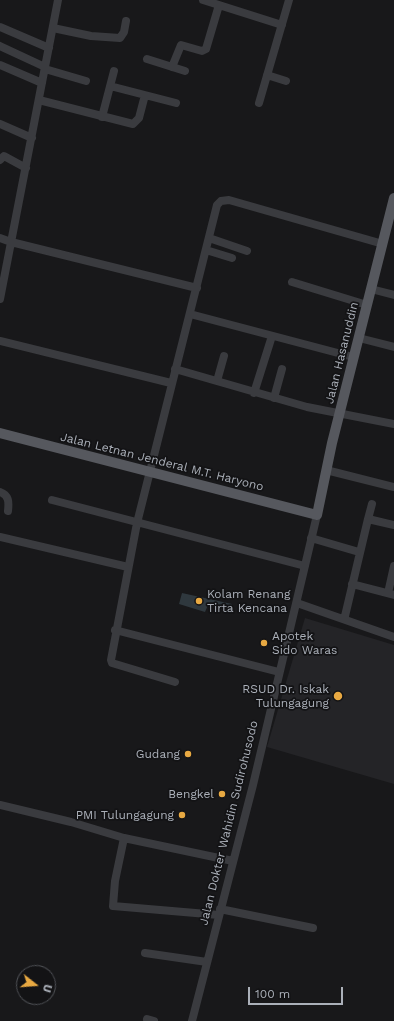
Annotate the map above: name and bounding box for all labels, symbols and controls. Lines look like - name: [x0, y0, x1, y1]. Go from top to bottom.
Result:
- street label: Jalan Hasanuddin: [322, 301, 362, 405]
- street label: Jalan Letnan Jenderal M.T. Haryono: [59, 430, 265, 494]
- place label: Kolam Renang Tirta Kencana: [207, 587, 290, 615]
- marker: Kolam Renang Tirta Kencana: [194, 596, 204, 606]
- place label: Apotek Sido Waras: [272, 629, 337, 657]
- marker: Apotek Sido Waras: [259, 638, 269, 648]
- place label: RSUD Dr. Iskak Tulungagung: [242, 682, 329, 710]
- marker: RSUD Dr. Iskak Tulungagung: [332, 690, 344, 702]
- street label: Jalan Dokter Wahidin Sudirohusodo: [197, 719, 261, 927]
- place label: Gudang: [136, 747, 180, 761]
- marker: Gudang: [183, 749, 193, 759]
- place label: Bengkel: [168, 787, 214, 801]
- marker: Bengkel: [217, 789, 227, 799]
- place label: PMI Tulungagung: [76, 808, 174, 822]
- marker: PMI Tulungagung: [177, 810, 187, 820]
- north arrow: [16, 965, 56, 1005]
- scale bar: [250, 979, 345, 1005]
- text: U: [40, 983, 54, 994]
- text: 100 m: [255, 987, 290, 1001]

